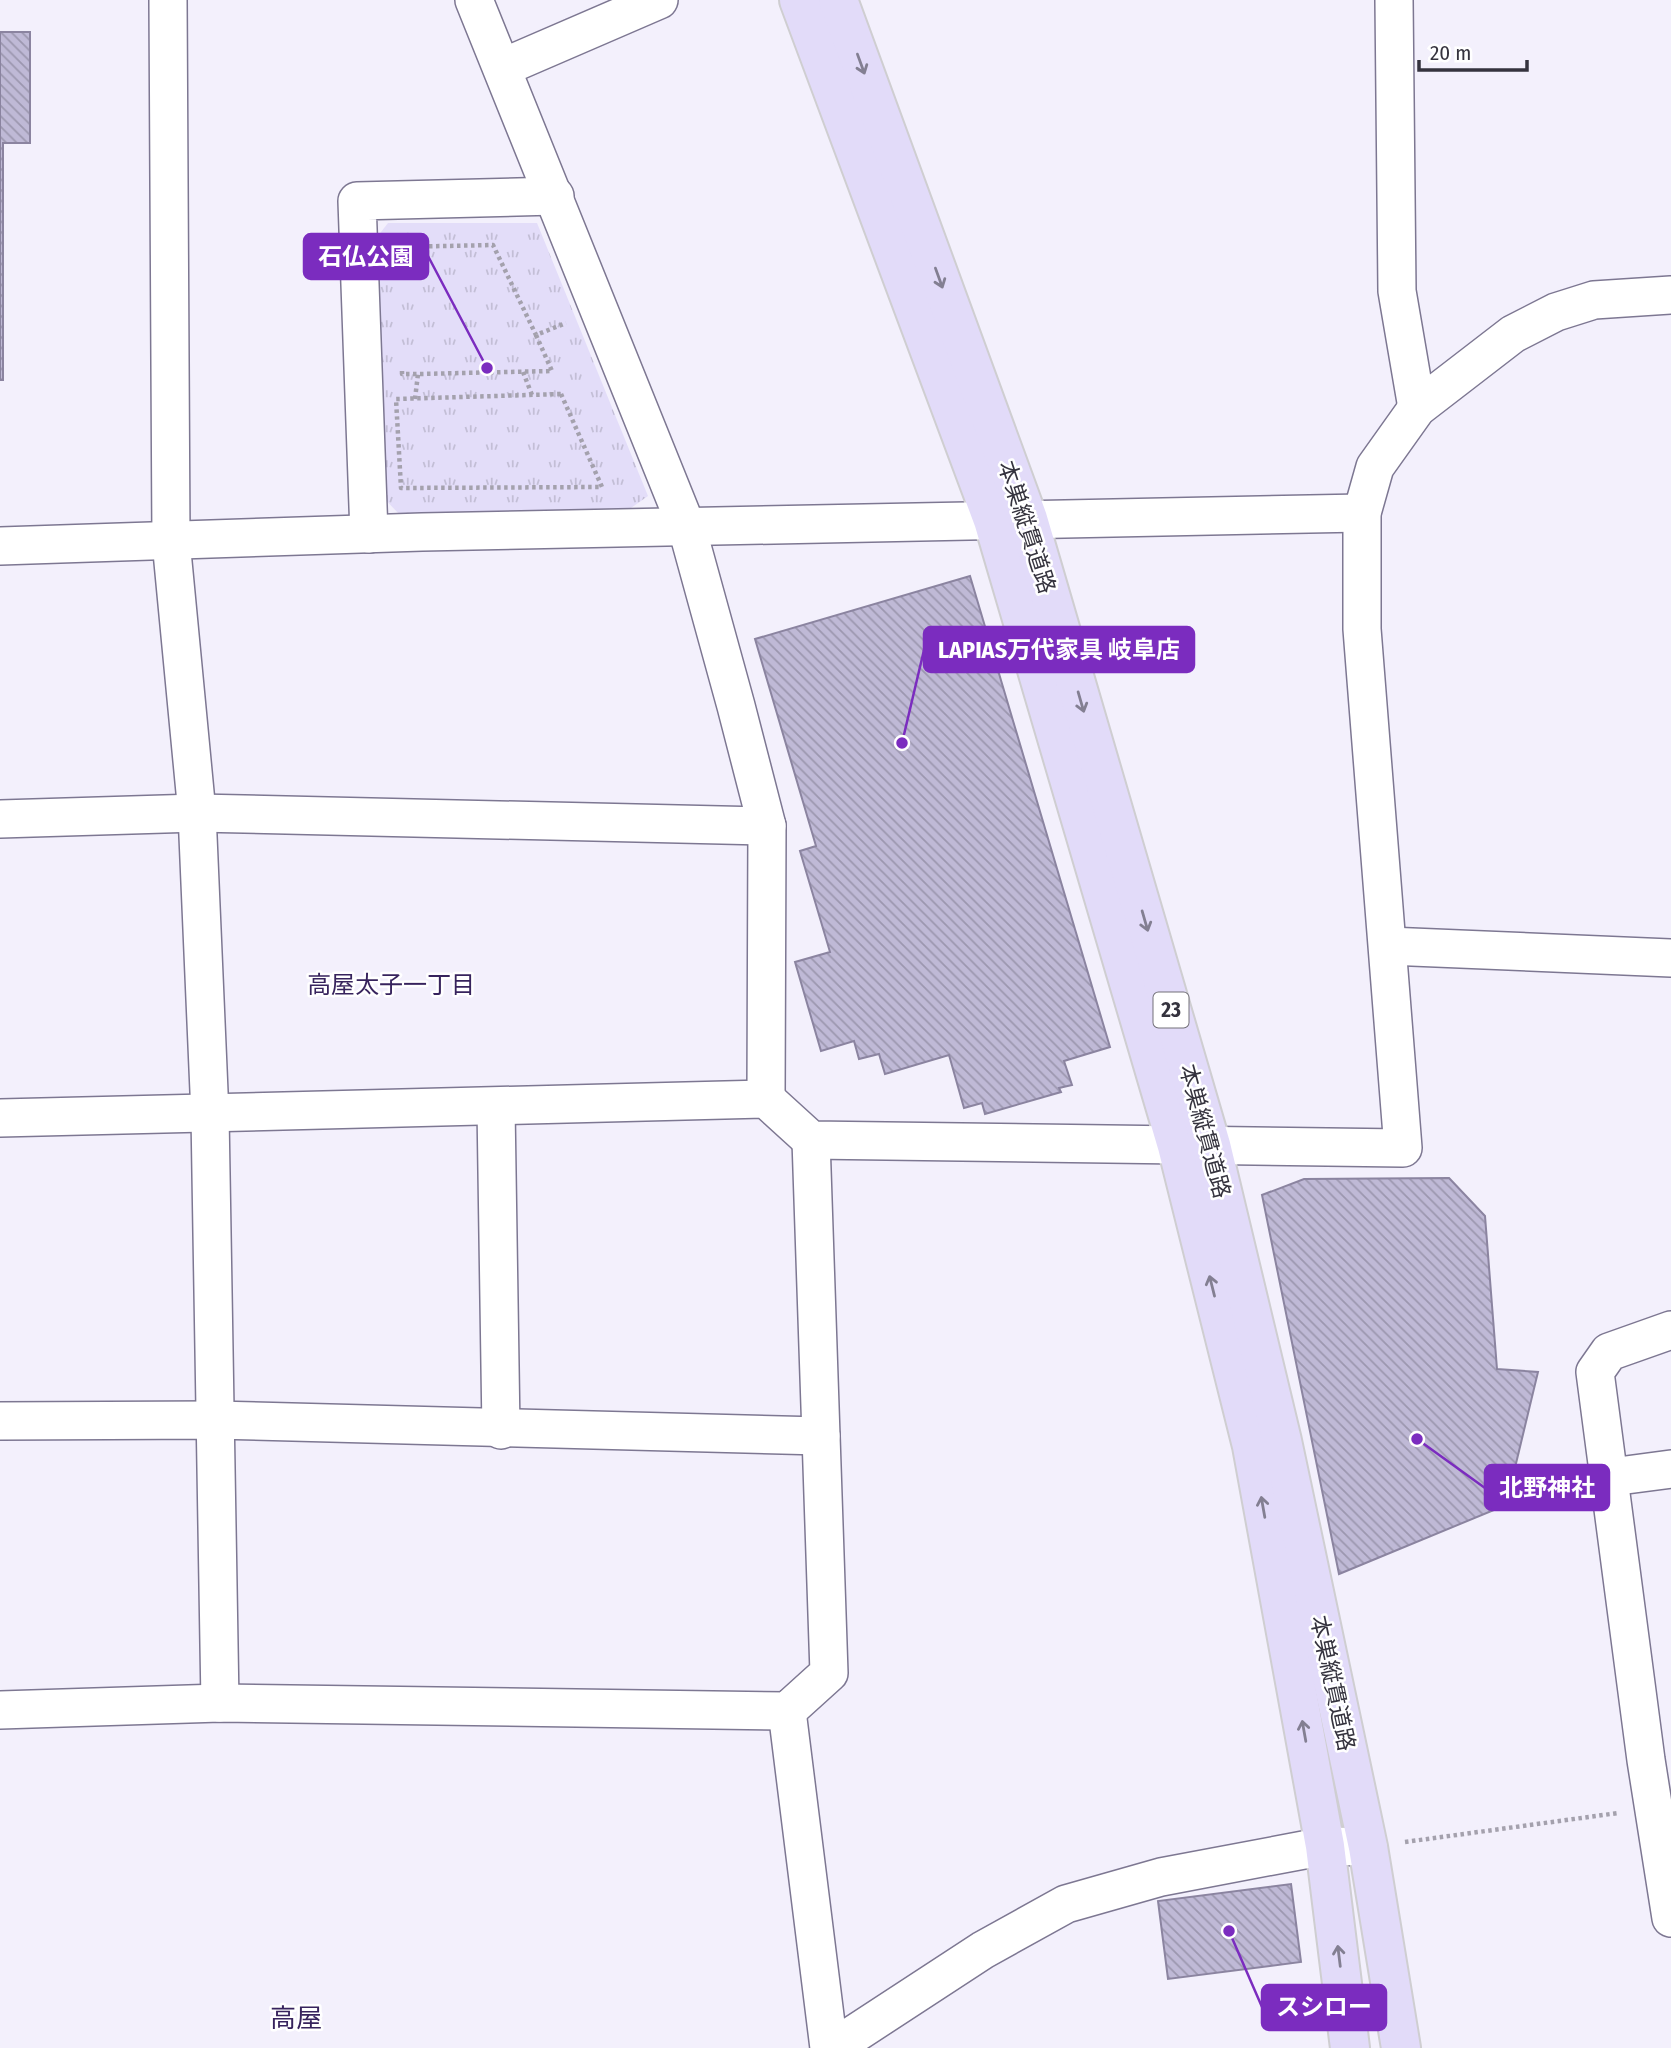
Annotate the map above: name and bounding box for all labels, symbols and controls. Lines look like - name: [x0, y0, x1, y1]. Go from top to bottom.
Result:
- scale bar: [1419, 28, 1528, 72]
- text: 20 m: [1430, 40, 1471, 66]
- one-way arrow: [856, 53, 868, 75]
- callout: 石仏公園: [304, 234, 428, 279]
- text: 石仏公園: [318, 243, 414, 271]
- one-way arrow: [934, 266, 946, 288]
- street label: 本巣縦貫道路: [992, 457, 1062, 597]
- callout: LAPIAS万代家具 岐阜店: [924, 627, 1194, 672]
- text: LAPIAS万代家具 岐阜店: [938, 636, 1180, 664]
- one-way arrow: [1076, 691, 1089, 713]
- one-way arrow: [1140, 910, 1153, 932]
- district label: 高屋太子一丁目: [307, 971, 475, 999]
- road number: 23: [1154, 992, 1188, 1028]
- street label: 本巣縦貫道路: [1174, 1061, 1236, 1201]
- one-way arrow: [1205, 1275, 1218, 1298]
- callout: 北野神社: [1485, 1465, 1609, 1510]
- text: 北野神社: [1499, 1474, 1595, 1502]
- one-way arrow: [1256, 1496, 1269, 1519]
- street label: 本巣縦貫道路: [1305, 1613, 1361, 1753]
- one-way arrow: [1297, 1720, 1310, 1743]
- one-way arrow: [1332, 1945, 1345, 1968]
- callout: スシロー: [1262, 1985, 1386, 2030]
- text: スシロー: [1276, 1993, 1372, 2021]
- district label: 高屋: [270, 2003, 322, 2034]

